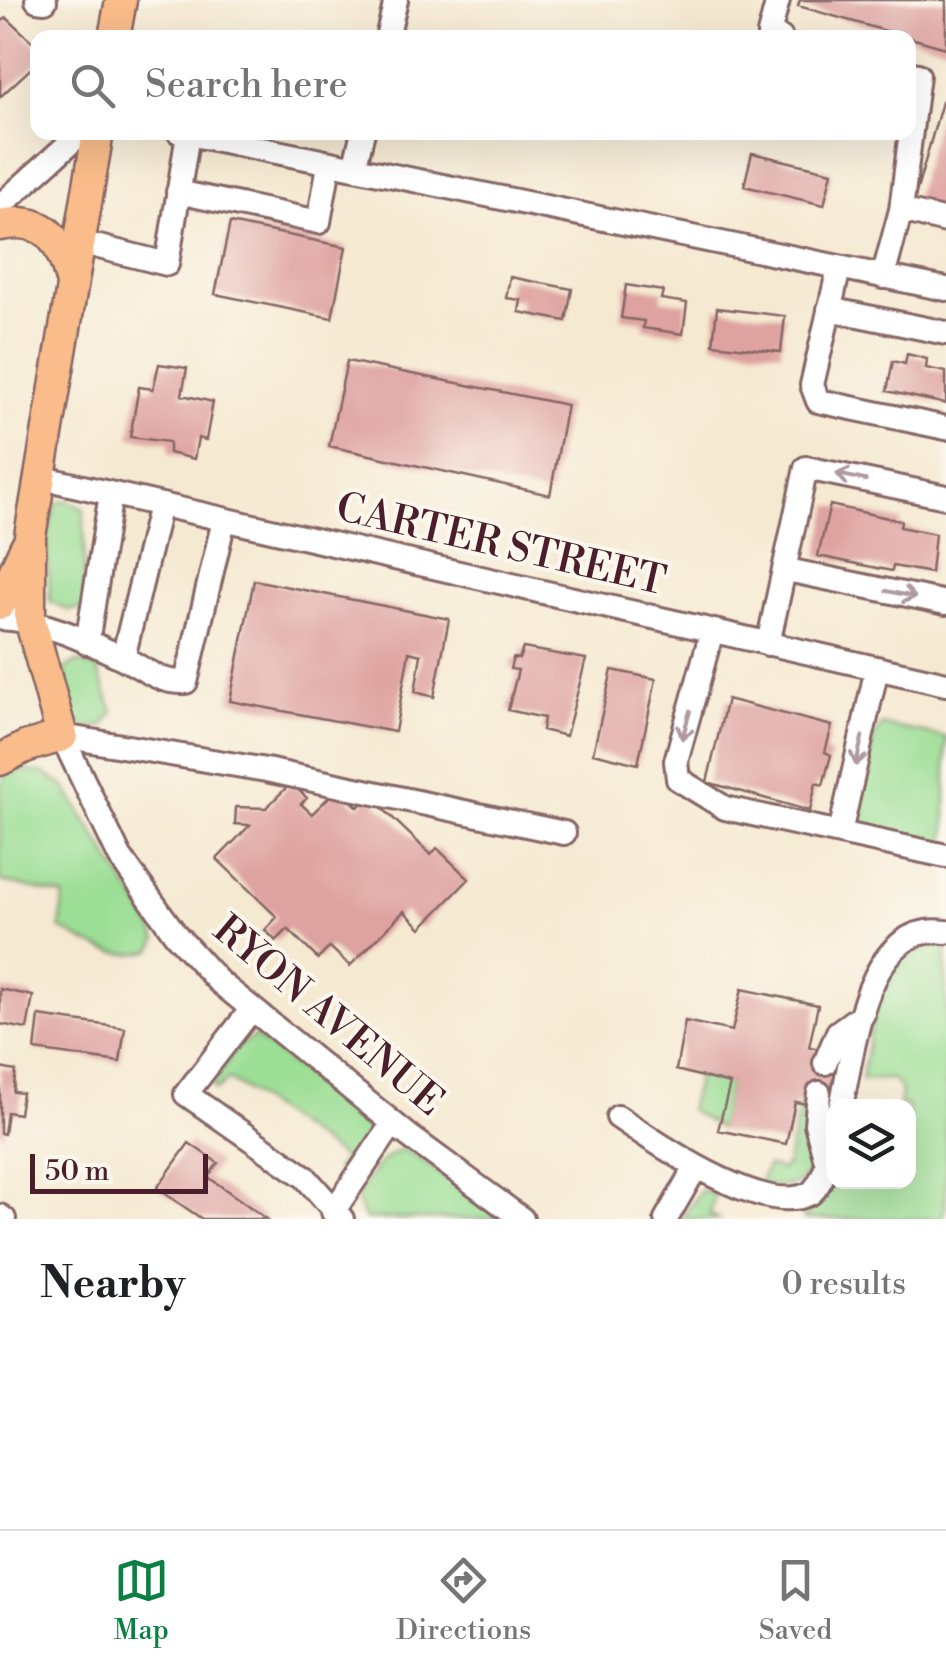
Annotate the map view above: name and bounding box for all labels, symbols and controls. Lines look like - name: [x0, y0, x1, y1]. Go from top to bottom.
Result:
- search box: [30, 30, 916, 140]
- icon: search: [65, 58, 120, 113]
- text: Search here: [145, 62, 348, 109]
- one-way arrow: [835, 467, 867, 486]
- street label: CARTER STREET: [331, 483, 671, 607]
- one-way arrow: [884, 585, 916, 604]
- one-way arrow: [675, 709, 694, 740]
- one-way arrow: [849, 734, 867, 766]
- street label: RYON AVENUE: [203, 905, 453, 1127]
- map controls: [826, 1099, 916, 1189]
- button: layers: [826, 1099, 916, 1189]
- scale bar: [30, 1149, 208, 1194]
- text: 50 m: [45, 1154, 109, 1189]
- text: Nearby: [40, 1258, 185, 1311]
- text: 0 results: [781, 1264, 906, 1304]
- tab: Map: [114, 1553, 169, 1648]
- tab: Directions: [396, 1553, 531, 1648]
- tab: Saved: [759, 1553, 832, 1648]

